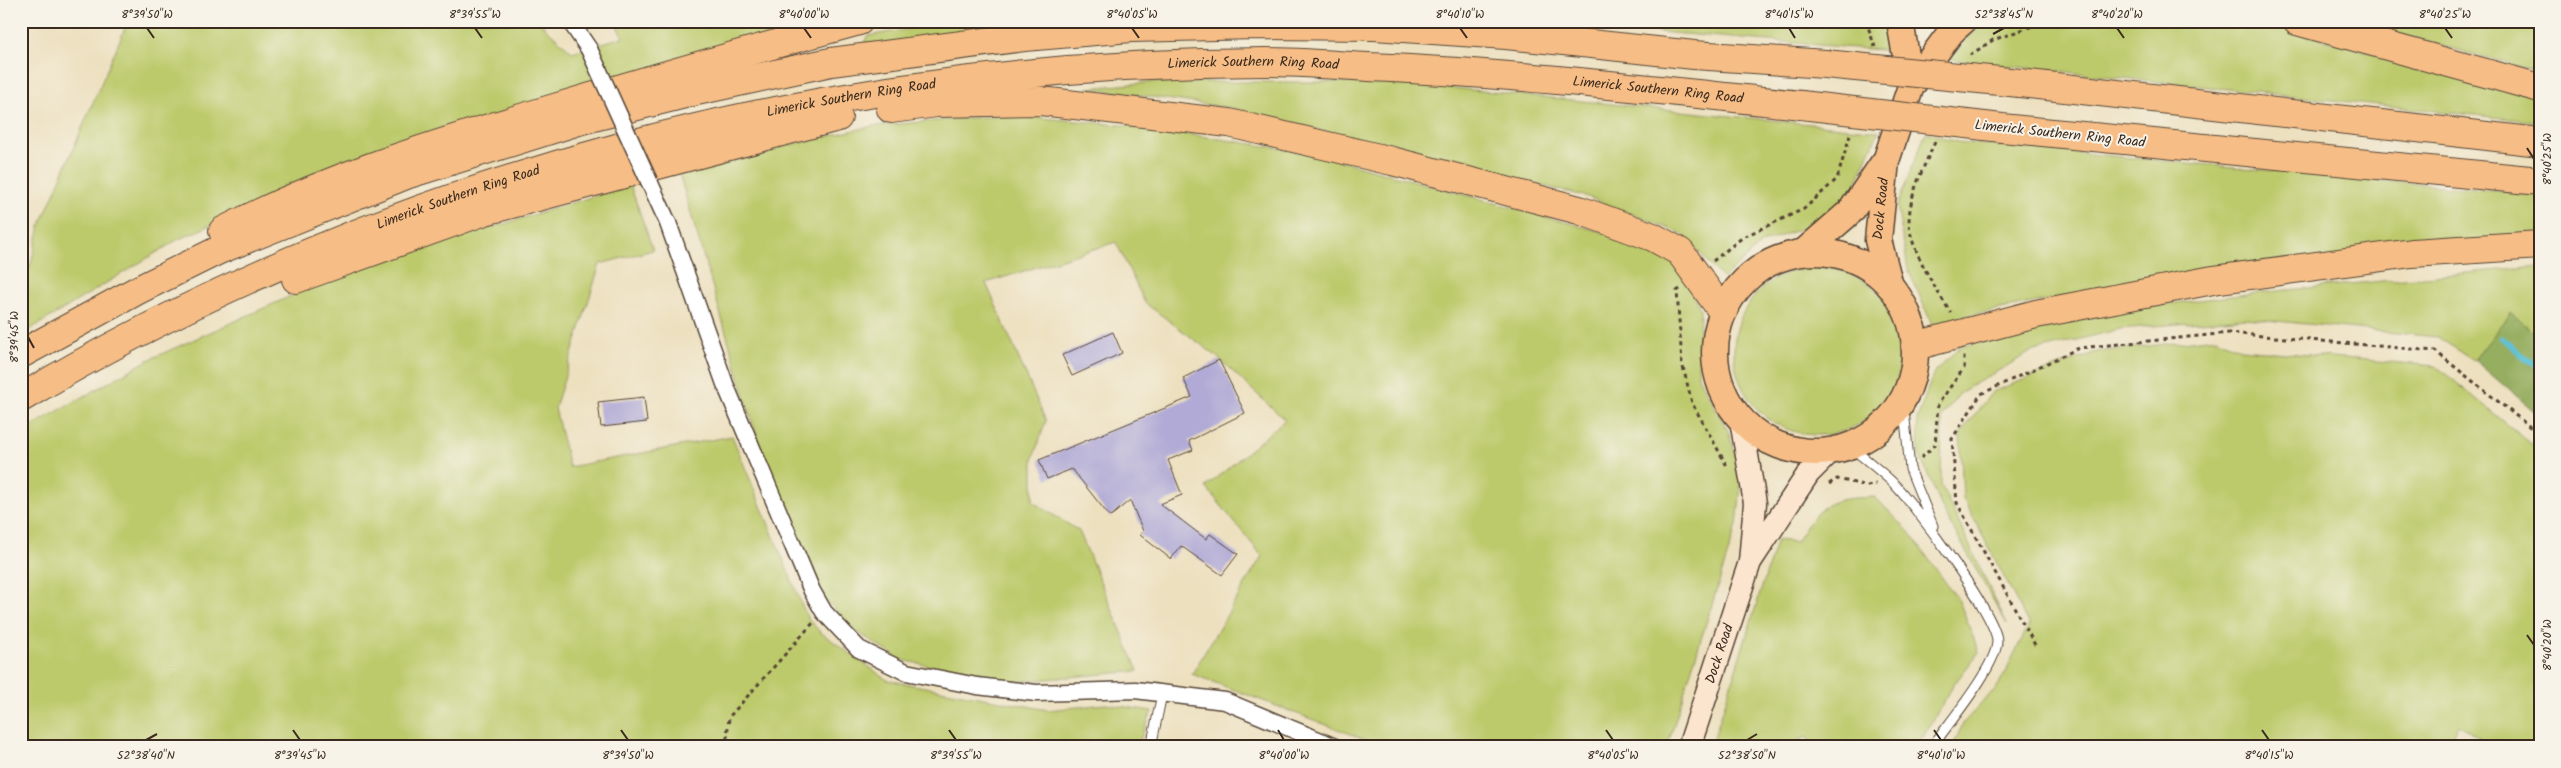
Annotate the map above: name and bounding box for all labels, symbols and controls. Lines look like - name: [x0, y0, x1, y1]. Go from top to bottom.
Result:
- text: 8°39'50"W: [121, 5, 173, 24]
- text: 8°39'55"W: [449, 5, 501, 24]
- text: 8°40'00"W: [778, 5, 830, 24]
- text: 8°40'05"W: [1106, 5, 1158, 24]
- text: 8°40'10"W: [1436, 5, 1484, 24]
- text: 8°40'15"W: [1764, 5, 1814, 24]
- text: 52°38'45"N: [1975, 5, 2033, 24]
- text: 8°40'20"W: [2091, 5, 2143, 24]
- text: 8°40'25"W: [2419, 5, 2471, 24]
- street label: Limerick Southern Ring Road: [1167, 51, 1341, 76]
- street label: Limerick Southern Ring Road: [1572, 71, 1746, 110]
- street label: Limerick Southern Ring Road: [764, 73, 938, 123]
- street label: Limerick Southern Ring Road: [1974, 114, 2147, 154]
- text: 8°40'25"W: [2538, 133, 2557, 185]
- street label: Limerick Southern Ring Road: [373, 159, 544, 236]
- street label: Dock Road: [1867, 176, 1895, 241]
- text: 8°39'45"W: [5, 311, 24, 363]
- text: 8°40'20"W: [2538, 619, 2557, 671]
- street label: Dock Road: [1700, 620, 1740, 687]
- text: 52°38'40"N: [117, 746, 175, 765]
- text: 8°39'45"W: [274, 746, 326, 765]
- text: 8°39'50"W: [602, 746, 654, 765]
- text: 8°39'55"W: [930, 746, 982, 765]
- text: 8°40'00"W: [1258, 746, 1310, 765]
- text: 8°40'05"W: [1587, 746, 1639, 765]
- text: 52°38'50"N: [1718, 746, 1776, 765]
- text: 8°40'10"W: [1917, 746, 1965, 765]
- text: 8°40'15"W: [2244, 746, 2294, 765]

